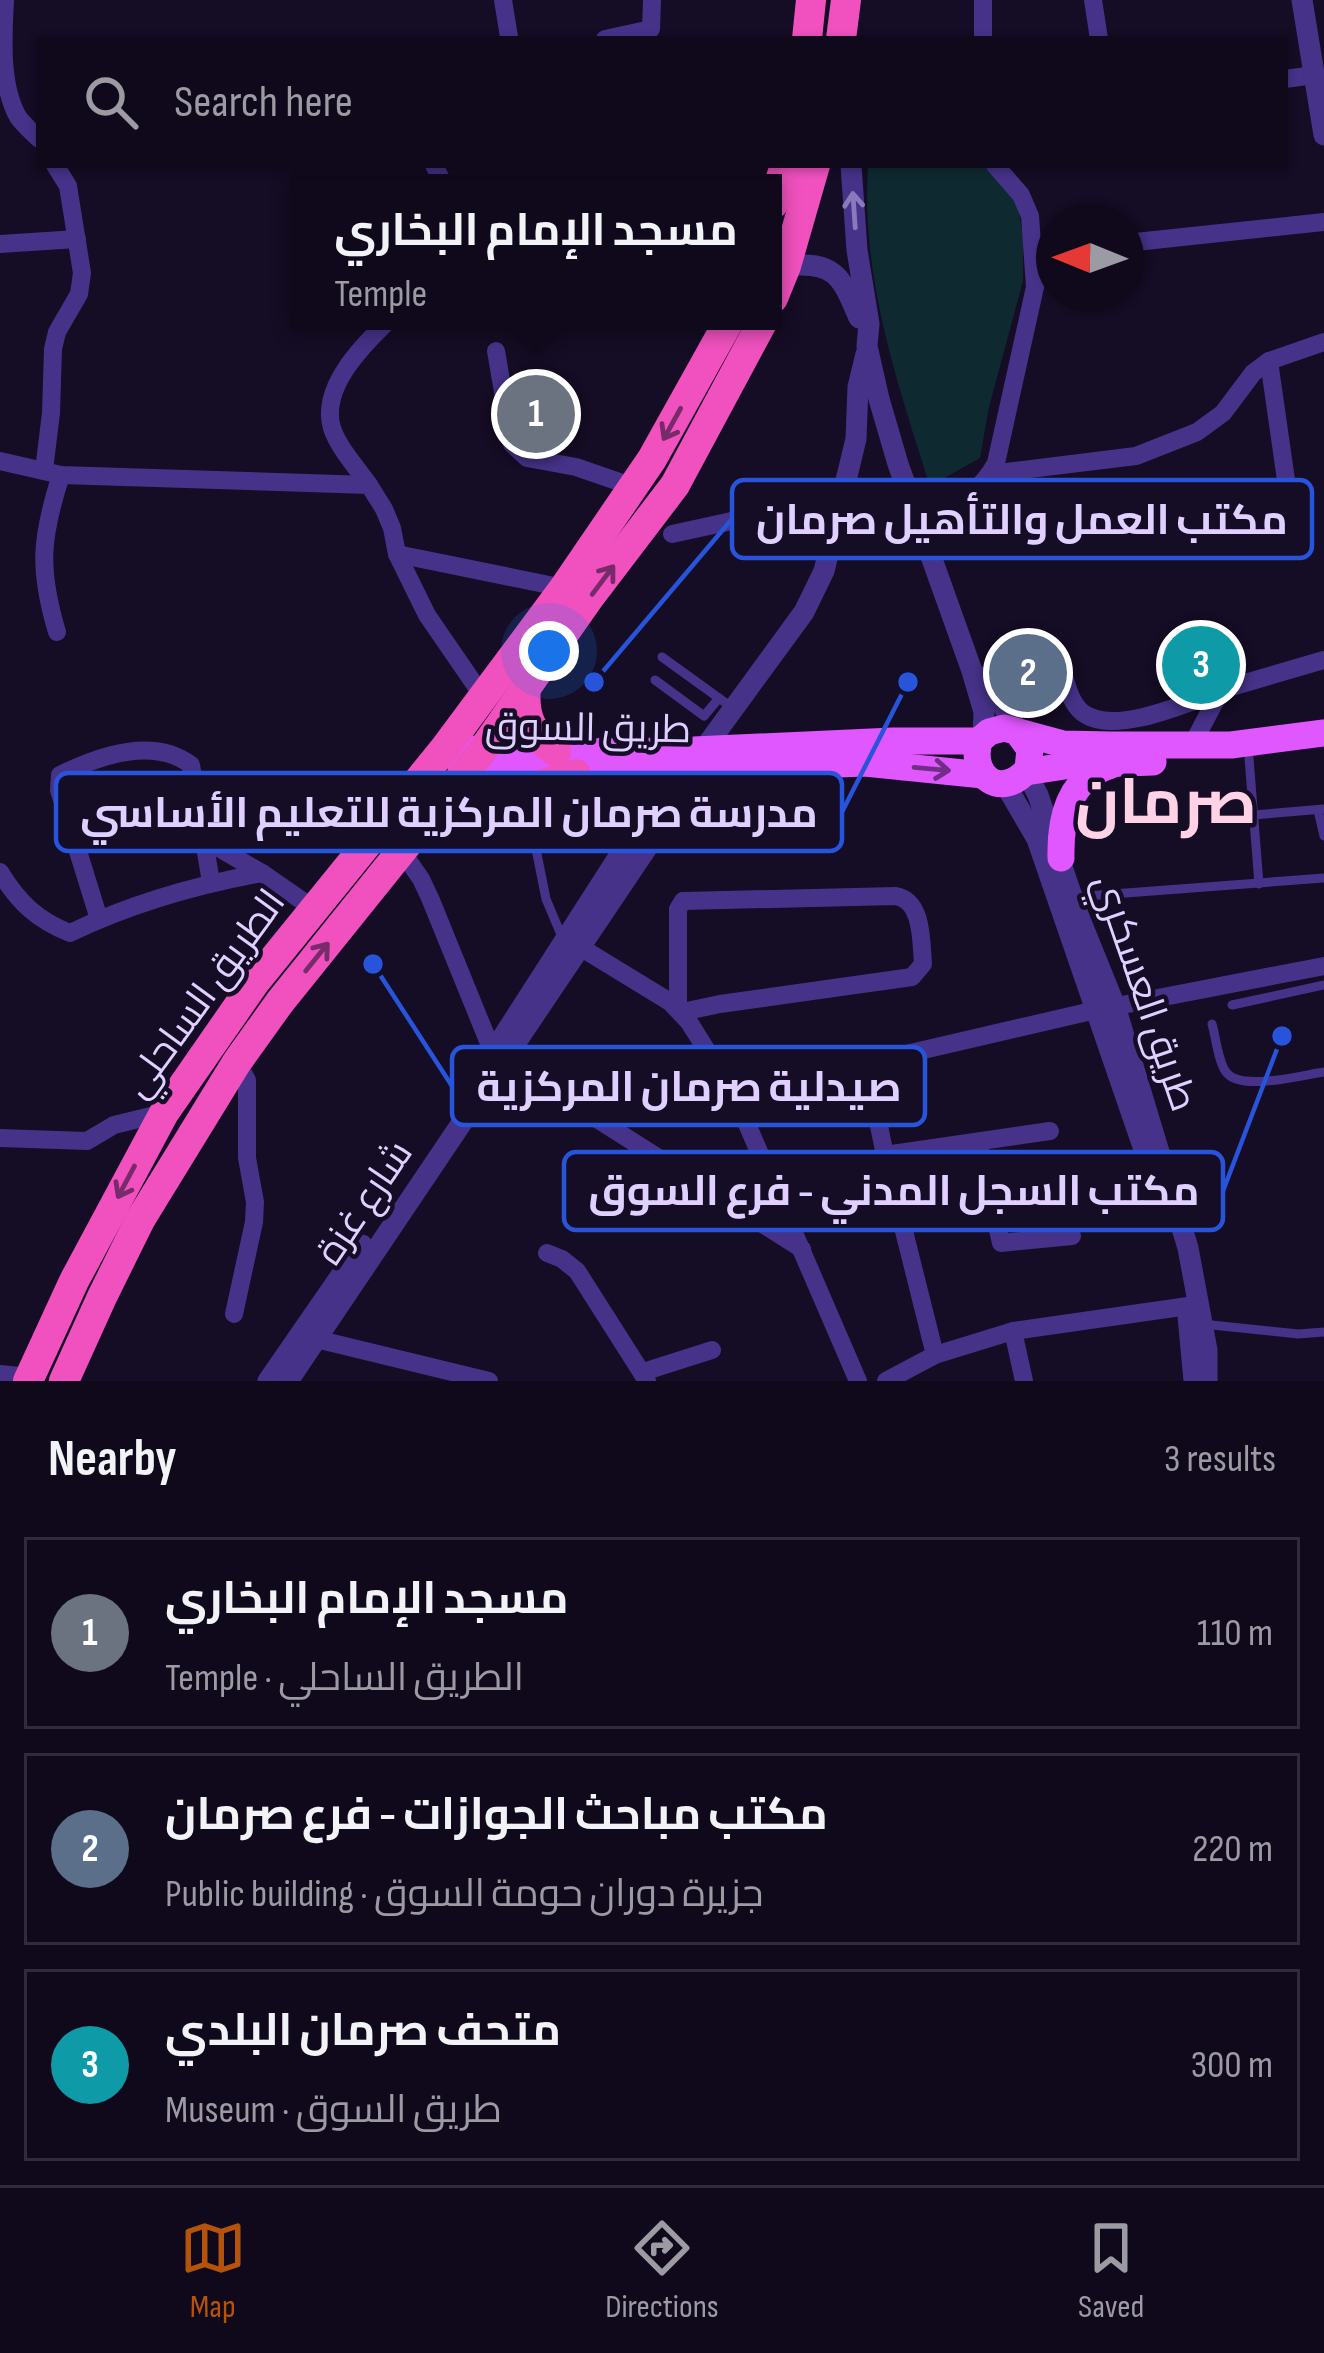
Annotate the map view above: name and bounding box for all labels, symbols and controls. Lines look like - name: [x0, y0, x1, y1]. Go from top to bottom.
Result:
- search box: [36, 36, 1288, 168]
- icon: search: [78, 69, 144, 135]
- text: Search here: [174, 75, 353, 130]
- popup: [290, 174, 782, 330]
- one-way arrow: [843, 191, 866, 230]
- text: مسجد الإمام البخاري: [334, 204, 738, 259]
- north arrow: [1036, 204, 1144, 312]
- text: Temple: [334, 271, 427, 318]
- pin: 1: [497, 369, 575, 459]
- one-way arrow: [660, 405, 684, 440]
- callout: مكتب العمل والتأهيل صرمان: [732, 480, 1312, 558]
- text: مكتب العمل والتأهيل صرمان: [756, 492, 1288, 547]
- one-way arrow: [590, 564, 615, 597]
- pin: 3: [1162, 620, 1240, 710]
- your location: [519, 621, 579, 681]
- pin: 2: [989, 628, 1067, 718]
- street label: طريق السوق: [484, 704, 692, 754]
- one-way arrow: [912, 757, 951, 780]
- district label: صرمان: [1075, 766, 1257, 842]
- callout: مدرسة صرمان المركزية للتعليم الأساسي: [56, 773, 842, 851]
- text: مدرسة صرمان المركزية للتعليم الأساسي: [80, 789, 818, 845]
- street label: طريق العسكري: [1077, 868, 1206, 1119]
- street label: الطريق الساحلي: [114, 881, 300, 1110]
- one-way arrow: [303, 942, 329, 974]
- callout: صيدلية صرمان المركزية: [452, 1047, 925, 1125]
- text: صيدلية صرمان المركزية: [476, 1063, 902, 1114]
- street label: شارع غزة: [307, 1132, 424, 1274]
- callout: مكتب السجل المدني - فرع السوق: [564, 1152, 1223, 1230]
- one-way arrow: [114, 1163, 137, 1198]
- text: مكتب السجل المدني - فرع السوق: [589, 1167, 1199, 1224]
- text: Nearby: [48, 1429, 177, 1490]
- text: 3 results: [1164, 1436, 1276, 1483]
- text: مسجد الإمام البخاري: [165, 1572, 569, 1627]
- text: 1: [82, 1610, 98, 1657]
- text: 110 m: [1197, 1610, 1273, 1657]
- text: Temple · الطريق الساحلي: [165, 1655, 524, 1702]
- text: مكتب مباحث الجوازات - فرع صرمان: [165, 1788, 828, 1843]
- text: 2: [81, 1826, 99, 1873]
- text: 220 m: [1192, 1826, 1273, 1873]
- text: Public building · جزيرة دوران حومة السوق: [165, 1871, 764, 1918]
- text: متحف صرمان البلدي: [165, 2004, 561, 2059]
- text: 3: [81, 2042, 99, 2089]
- text: 300 m: [1191, 2042, 1273, 2089]
- text: Museum · طريق السوق: [165, 2087, 502, 2134]
- tab: Map: [180, 2215, 246, 2327]
- tab: Directions: [605, 2215, 719, 2327]
- tab: Saved: [1078, 2215, 1144, 2327]

